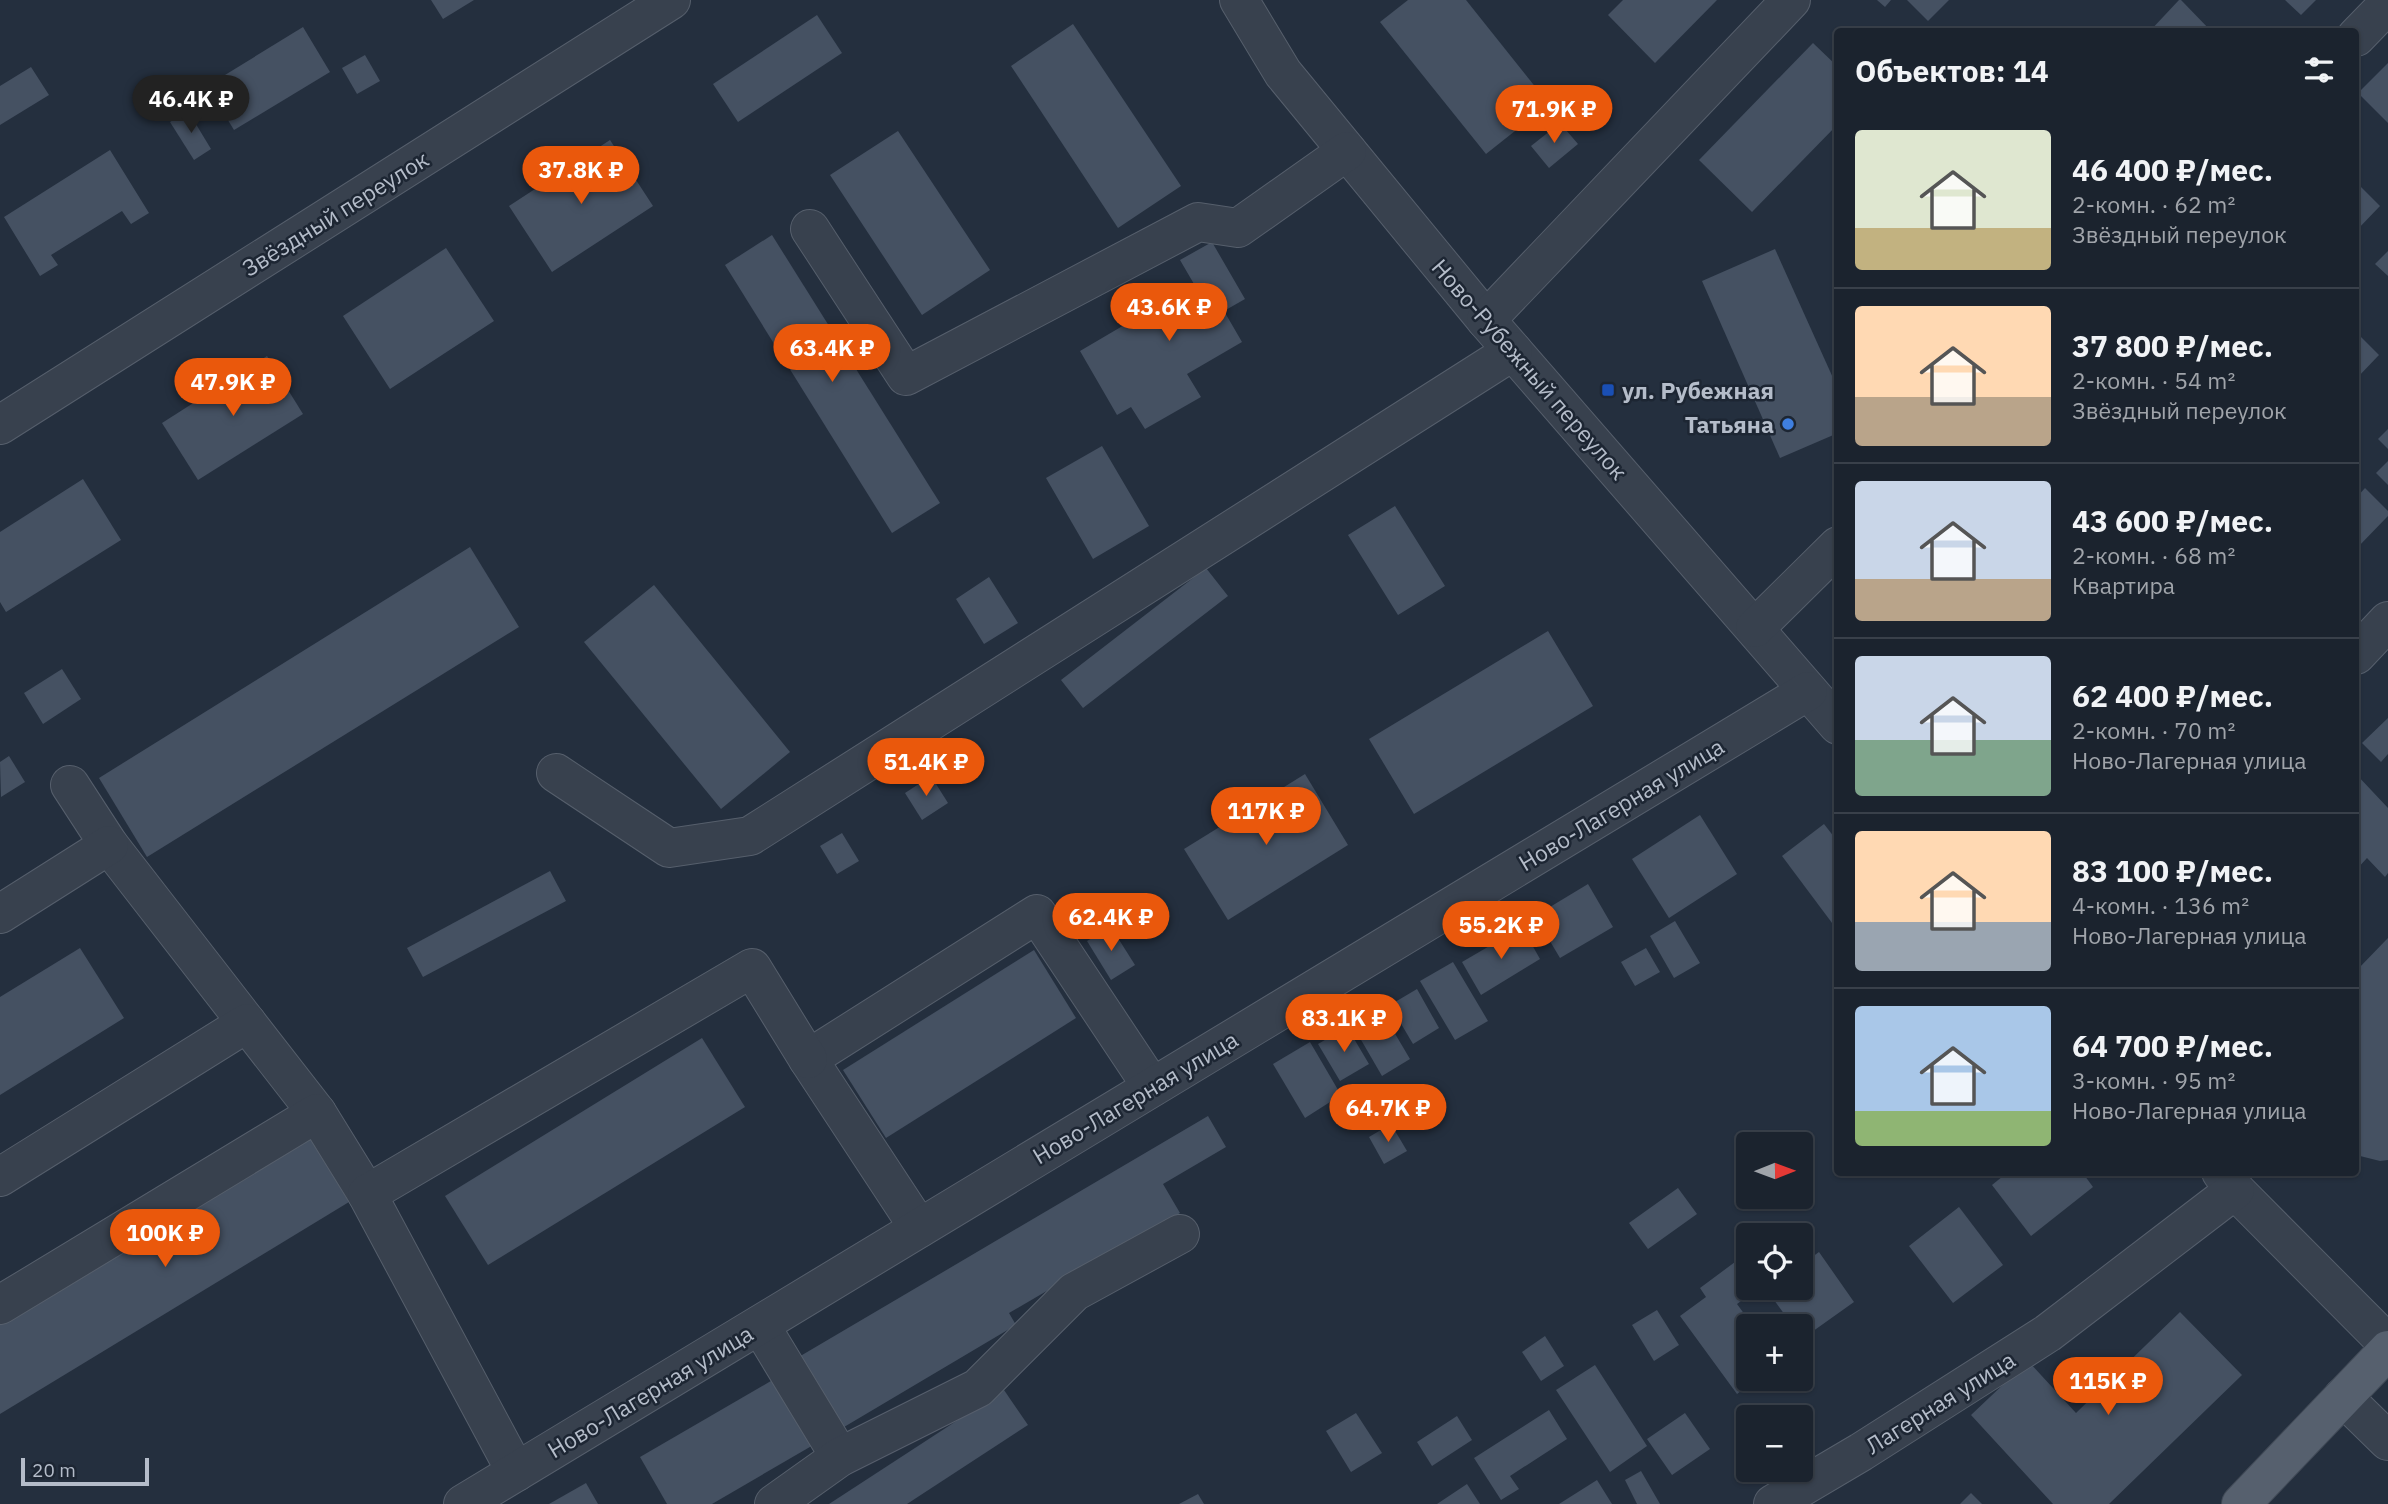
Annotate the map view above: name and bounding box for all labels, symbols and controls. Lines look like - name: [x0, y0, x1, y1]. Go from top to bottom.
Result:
- text: Объектов: 14: [1855, 51, 2049, 90]
- icon: filters: [2300, 51, 2338, 89]
- pin: 46.4K ₽: [126, 76, 256, 135]
- text: 46.4K ₽: [148, 83, 234, 113]
- pin: 71.9K ₽: [1489, 86, 1619, 145]
- text: 71.9K ₽: [1511, 93, 1597, 123]
- street label: Звёздный переулок: [236, 143, 434, 283]
- pin: 37.8K ₽: [516, 146, 646, 206]
- text: 46 400 ₽/мес.: [2072, 150, 2273, 189]
- text: 37.8K ₽: [538, 154, 624, 184]
- icon: home: [1911, 158, 1995, 242]
- text: 2-комн. · 62 m²: [2072, 189, 2235, 219]
- text: Звёздный переулок: [2072, 219, 2287, 249]
- street label: Ново-Рубежный переулок: [1426, 252, 1634, 486]
- pin: 43.6K ₽: [1104, 284, 1234, 343]
- text: 43.6K ₽: [1126, 291, 1212, 321]
- pin: 63.4K ₽: [767, 324, 897, 384]
- text: 37 800 ₽/мес.: [2072, 326, 2273, 365]
- text: 63.4K ₽: [789, 332, 875, 362]
- icon: home: [1911, 334, 1995, 418]
- pin: 47.9K ₽: [168, 358, 298, 418]
- text: 2-комн. · 54 m²: [2072, 365, 2235, 395]
- text: 47.9K ₽: [190, 366, 276, 396]
- place label: ул. Рубежная: [1622, 375, 1774, 405]
- marker: ул. Рубежная: [1600, 382, 1616, 398]
- text: Звёздный переулок: [2072, 395, 2287, 425]
- place label: Татьяна: [1685, 409, 1774, 439]
- marker: Татьяна: [1780, 416, 1796, 432]
- text: 43 600 ₽/мес.: [2072, 501, 2273, 540]
- icon: home: [1911, 509, 1995, 593]
- text: 2-комн. · 68 m²: [2072, 540, 2235, 570]
- text: Квартира: [2072, 570, 2175, 600]
- text: 62 400 ₽/мес.: [2072, 676, 2273, 715]
- icon: home: [1911, 684, 1995, 768]
- text: 2-комн. · 70 m²: [2072, 715, 2235, 745]
- street label: Ново-Лагерная улица: [1513, 731, 1729, 877]
- pin: 51.4K ₽: [861, 738, 991, 798]
- text: Ново-Лагерная улица: [2072, 745, 2307, 775]
- text: 51.4K ₽: [883, 746, 969, 776]
- pin: 117K ₽: [1209, 788, 1323, 847]
- text: 117K ₽: [1227, 795, 1305, 825]
- text: 83 100 ₽/мес.: [2072, 851, 2273, 890]
- icon: home: [1911, 859, 1995, 943]
- text: 4-комн. · 136 m²: [2072, 890, 2249, 920]
- pin: 62.4K ₽: [1046, 894, 1176, 953]
- text: 62.4K ₽: [1068, 901, 1154, 931]
- pin: 55.2K ₽: [1436, 902, 1566, 961]
- text: 55.2K ₽: [1458, 909, 1544, 939]
- text: Ново-Лагерная улица: [2072, 920, 2307, 950]
- pin: 83.1K ₽: [1279, 995, 1409, 1054]
- text: 83.1K ₽: [1301, 1002, 1387, 1032]
- street label: Ново-Лагерная улица: [1027, 1024, 1243, 1170]
- text: 64 700 ₽/мес.: [2072, 1026, 2273, 1065]
- icon: home: [1911, 1034, 1995, 1118]
- text: 3-комн. · 95 m²: [2072, 1065, 2235, 1095]
- pin: 64.7K ₽: [1323, 1084, 1453, 1144]
- text: 64.7K ₽: [1345, 1092, 1431, 1122]
- text: Ново-Лагерная улица: [2072, 1095, 2307, 1125]
- north arrow: [1736, 1132, 1813, 1209]
- map controls: [1736, 1132, 1813, 1482]
- pin: 100K ₽: [108, 1210, 222, 1269]
- text: 100K ₽: [126, 1217, 204, 1247]
- button: locate: [1736, 1223, 1813, 1300]
- button: +: [1736, 1314, 1813, 1391]
- street label: Ново-Лагерная улица: [542, 1318, 758, 1464]
- street label: Лагерная улица: [1860, 1344, 2020, 1460]
- pin: 115K ₽: [2051, 1358, 2165, 1417]
- text: 115K ₽: [2069, 1365, 2147, 1395]
- button: −: [1736, 1405, 1813, 1482]
- scale bar: [21, 1455, 149, 1487]
- text: 20 m: [32, 1458, 76, 1482]

